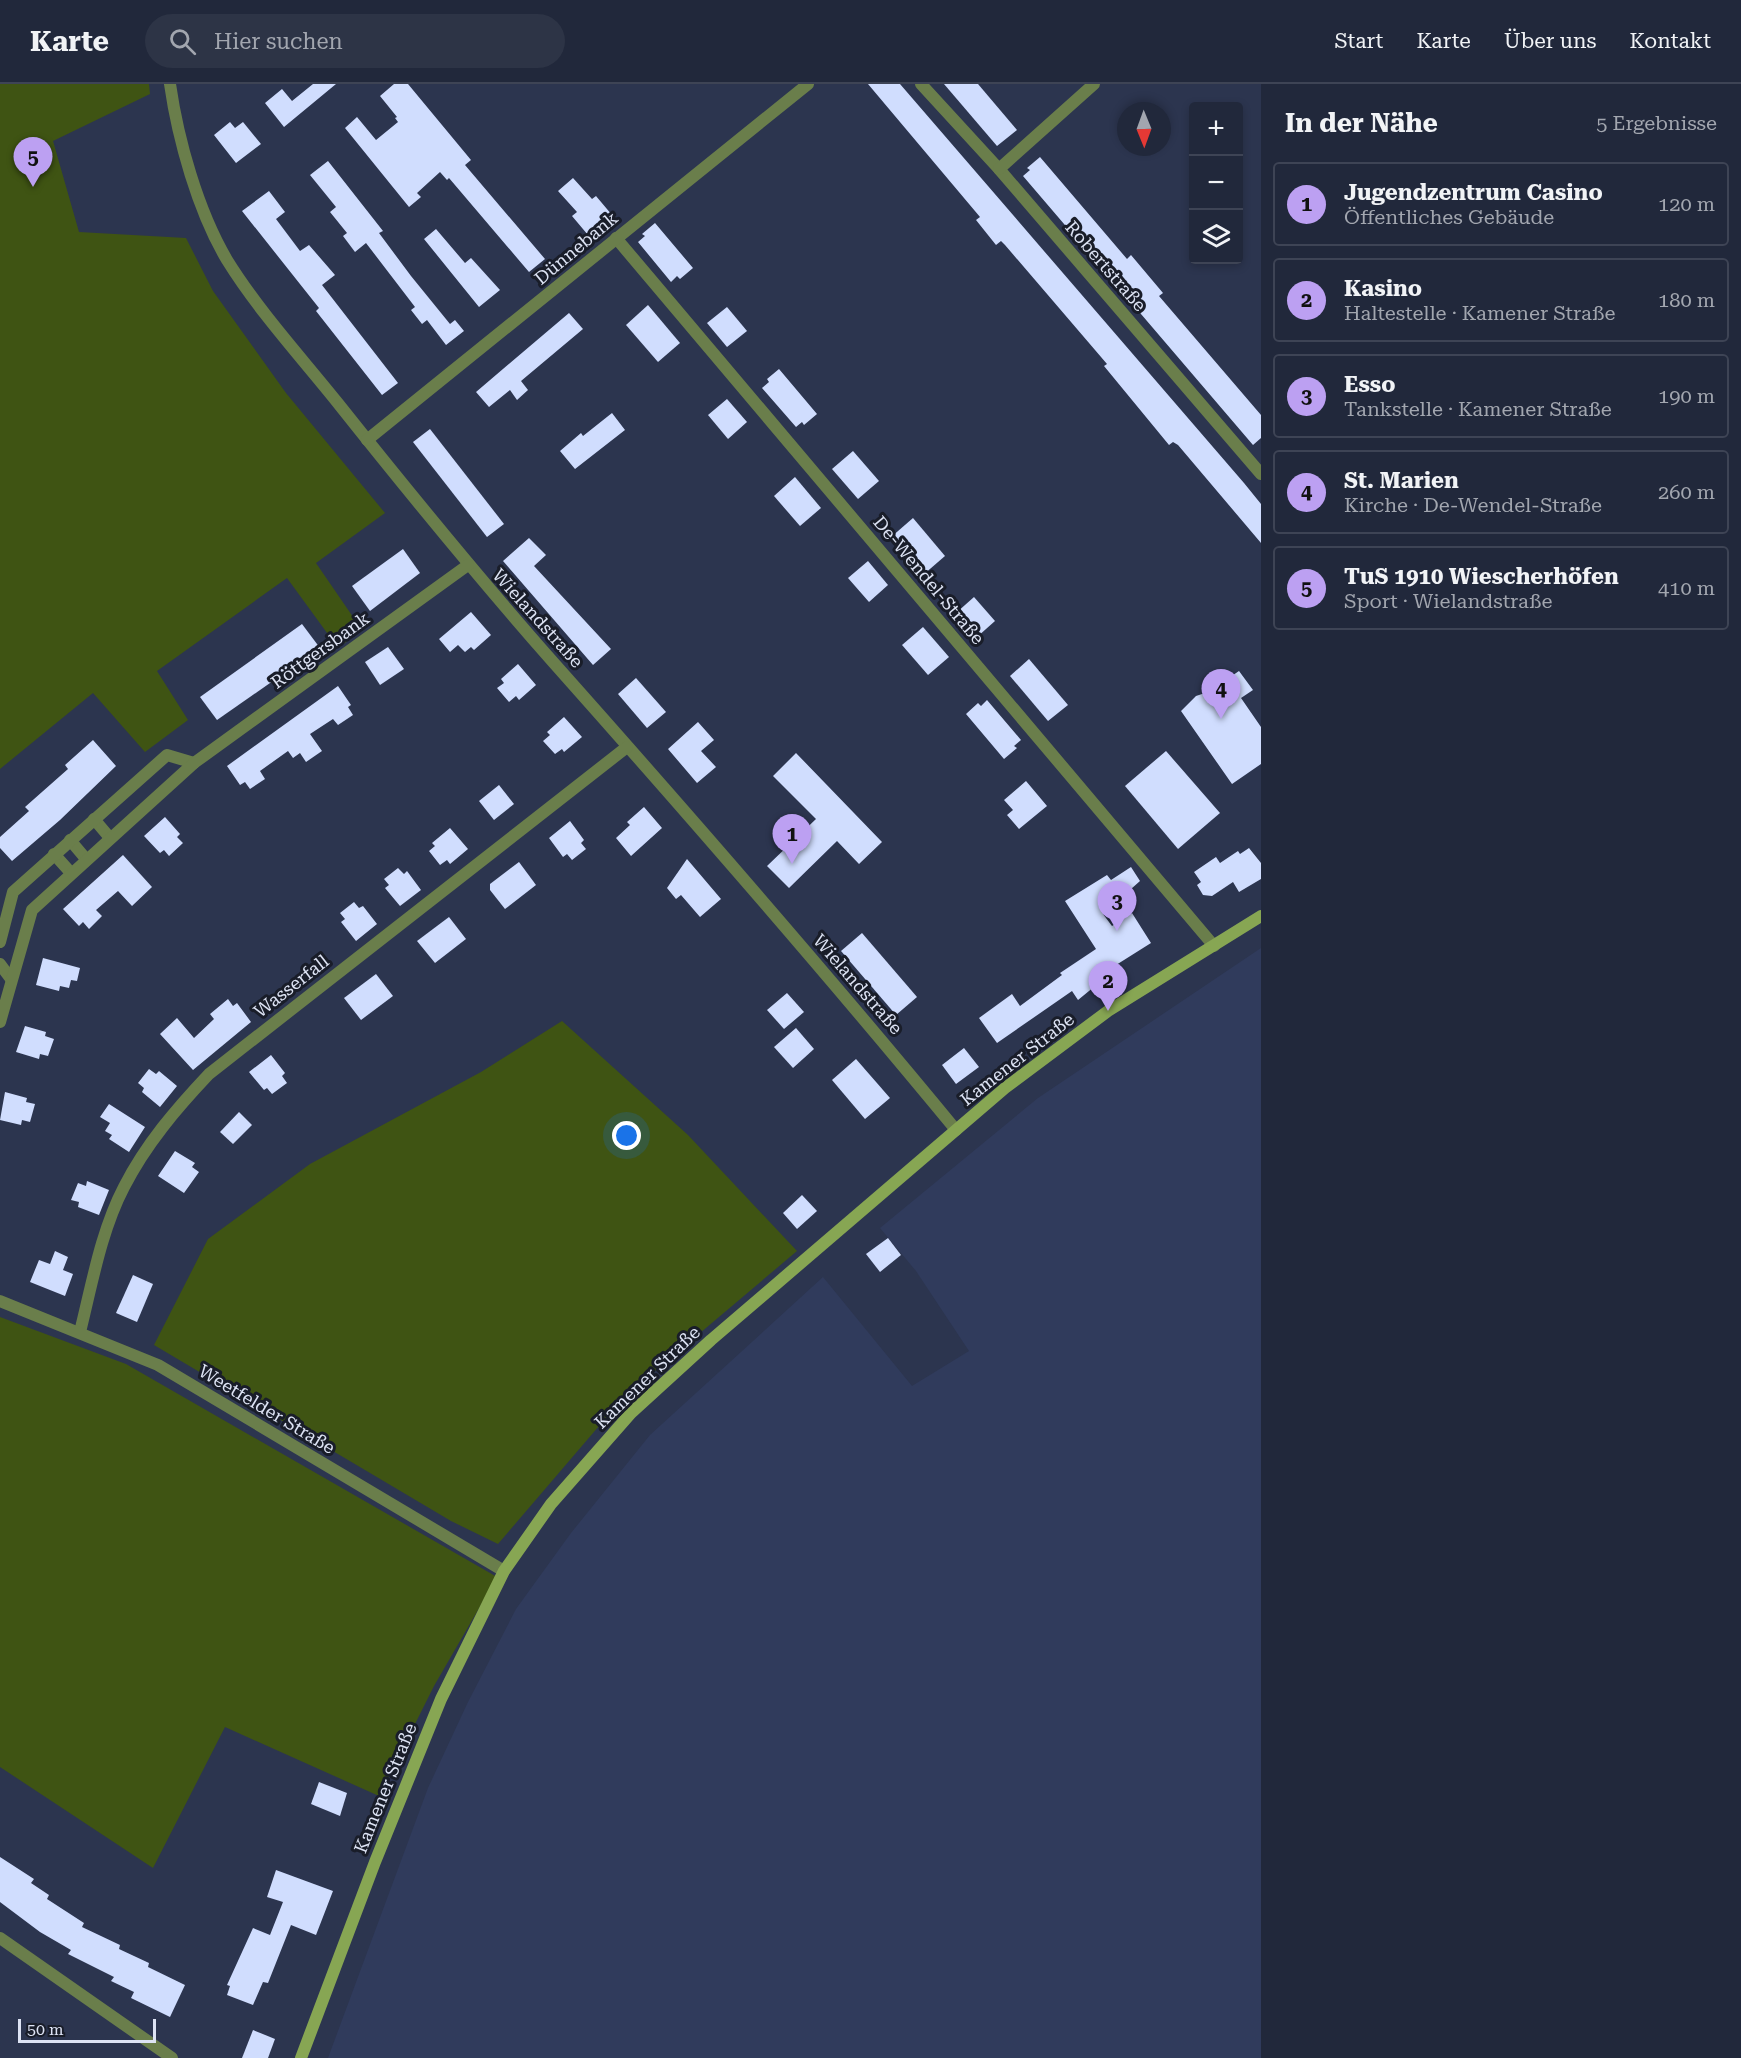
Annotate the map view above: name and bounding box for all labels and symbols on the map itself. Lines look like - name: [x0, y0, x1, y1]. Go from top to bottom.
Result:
- north arrow: [1117, 102, 1171, 156]
- pin: 5: [14, 138, 52, 187]
- street label: Dünnebank: [530, 207, 622, 289]
- street label: Robertstraße: [1061, 217, 1151, 315]
- street label: De-Wendel-Straße: [869, 512, 989, 648]
- street label: Wielandstraße: [488, 564, 588, 672]
- street label: Röttgersbank: [267, 607, 373, 693]
- pin: 4: [1202, 670, 1240, 719]
- pin: 1: [772, 814, 812, 864]
- pin: 3: [1098, 882, 1136, 931]
- street label: Wielandstraße: [809, 930, 907, 1038]
- street label: Wasserfall: [249, 950, 333, 1022]
- pin: 2: [1088, 962, 1128, 1011]
- street label: Kamener Straße: [956, 1008, 1078, 1110]
- your location: [612, 1121, 641, 1150]
- street label: Kamener Straße: [590, 1321, 704, 1433]
- street label: Weetfelder Straße: [195, 1360, 339, 1458]
- street label: Kamener Straße: [349, 1720, 421, 1856]
- scale bar: [18, 2016, 156, 2044]

